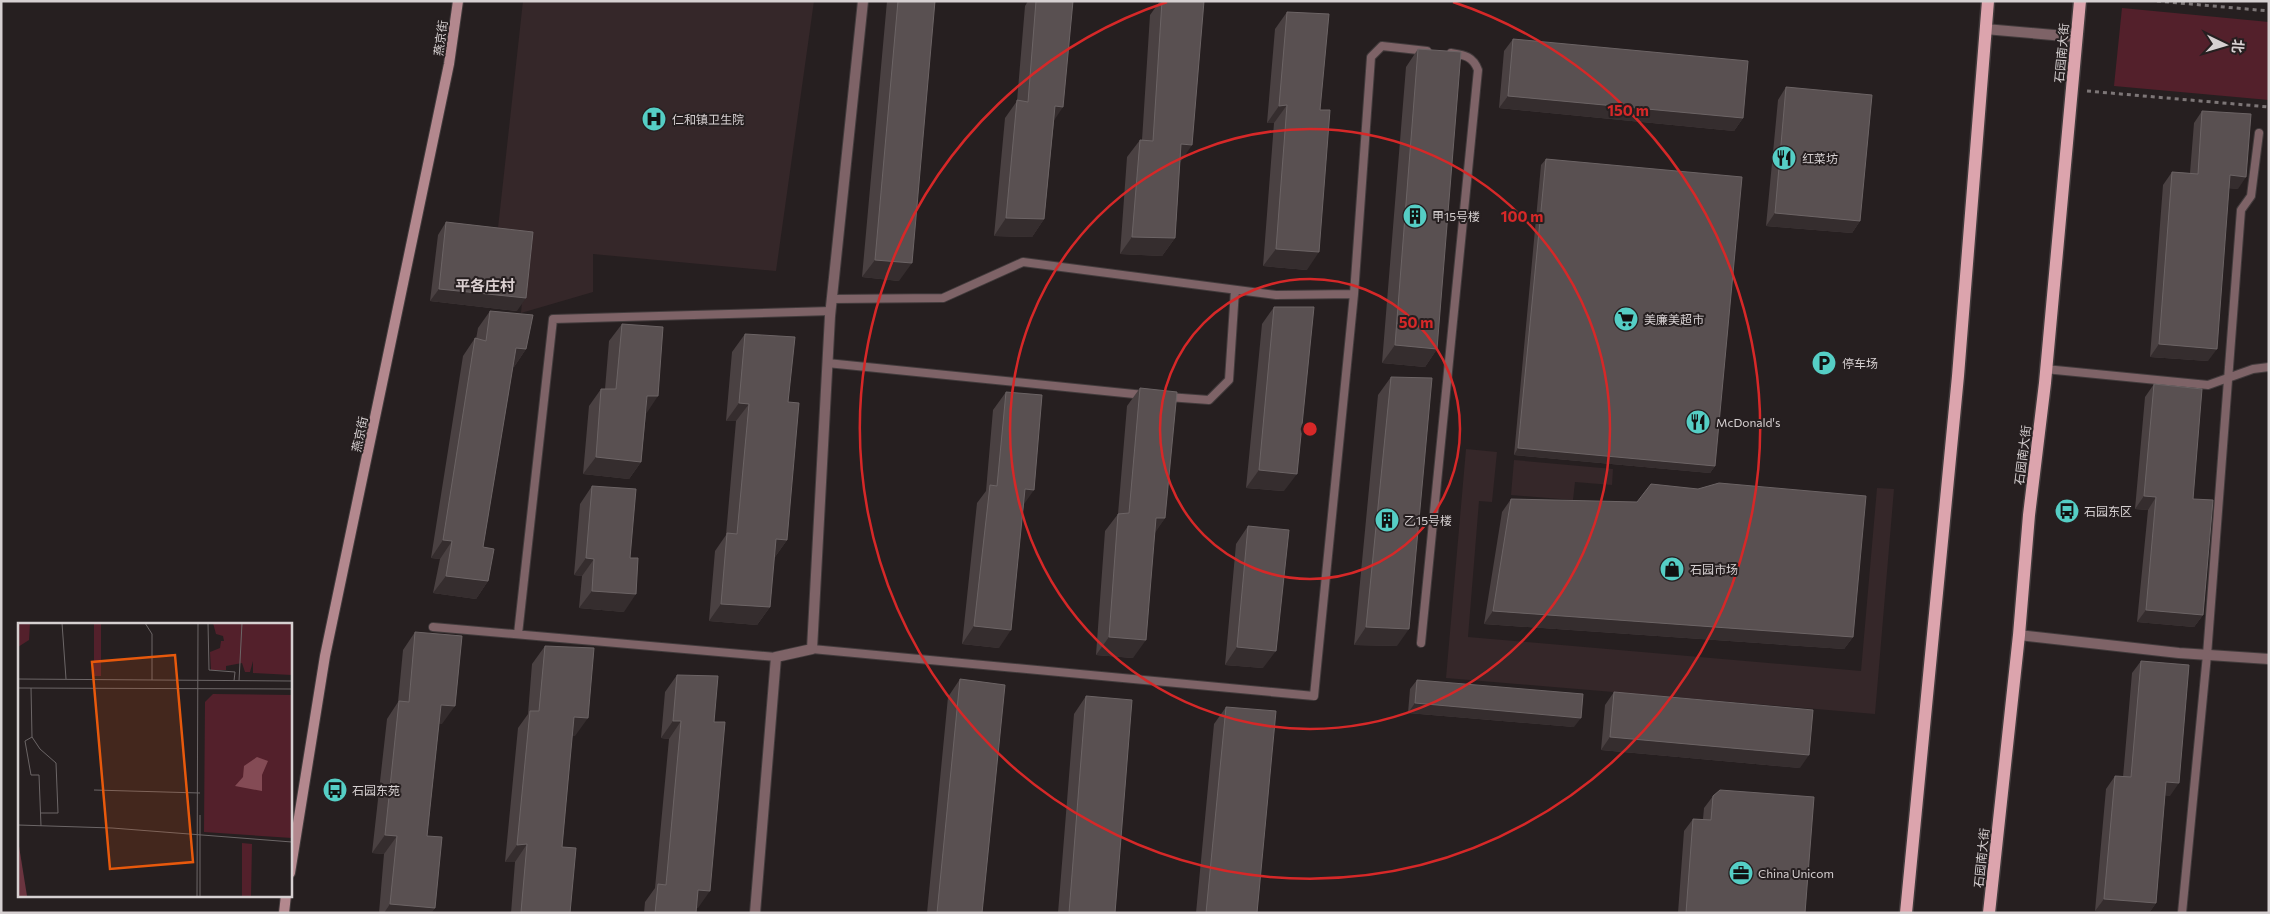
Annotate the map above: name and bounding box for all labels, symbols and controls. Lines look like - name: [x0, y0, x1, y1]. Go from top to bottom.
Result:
- street label: 燕京街: [431, 19, 449, 57]
- north arrow: [2200, 20, 2250, 70]
- street label: 石园南大街: [2051, 22, 2071, 84]
- text: 北: [2229, 38, 2248, 54]
- text: 150 m: [1607, 101, 1649, 119]
- hospital icon: 仁和镇卫生院: [641, 106, 667, 132]
- place label: 仁和镇卫生院: [672, 112, 744, 126]
- restaurant icon: 红菜坊: [1771, 145, 1797, 171]
- place label: 红菜坊: [1802, 151, 1838, 165]
- building icon: 甲15号楼: [1402, 203, 1428, 229]
- text: 100 m: [1501, 207, 1543, 225]
- place label: 甲15号楼: [1432, 209, 1480, 223]
- district label: 平各庄村: [455, 276, 515, 294]
- supermarket icon: 美廉美超市: [1613, 306, 1639, 332]
- place label: 美廉美超市: [1644, 312, 1704, 326]
- text: 50 m: [1399, 313, 1433, 331]
- parking icon: 停车场: [1811, 350, 1837, 376]
- place label: 停车场: [1842, 356, 1878, 370]
- restaurant icon: McDonald's: [1685, 409, 1711, 435]
- street label: 燕京街: [348, 415, 370, 453]
- place label: McDonald's: [1716, 415, 1780, 429]
- centre of rings: [1301, 420, 1319, 438]
- street label: 石园南大街: [2011, 424, 2033, 486]
- bus stop icon: 石园东区: [2054, 498, 2080, 524]
- place label: 石园东区: [2084, 504, 2132, 518]
- building icon: 乙15号楼: [1374, 507, 1400, 533]
- place label: 乙15号楼: [1404, 513, 1452, 527]
- shop icon: 石园市场: [1659, 556, 1685, 582]
- place label: 石园市场: [1690, 562, 1738, 576]
- inset map: [18, 623, 291, 896]
- bus stop icon: 石园东苑: [322, 777, 348, 803]
- place label: 石园东苑: [352, 783, 400, 797]
- street label: 石园南大街: [1971, 827, 1991, 889]
- office icon: China Unicom: [1728, 860, 1754, 886]
- place label: China Unicom: [1758, 866, 1834, 880]

